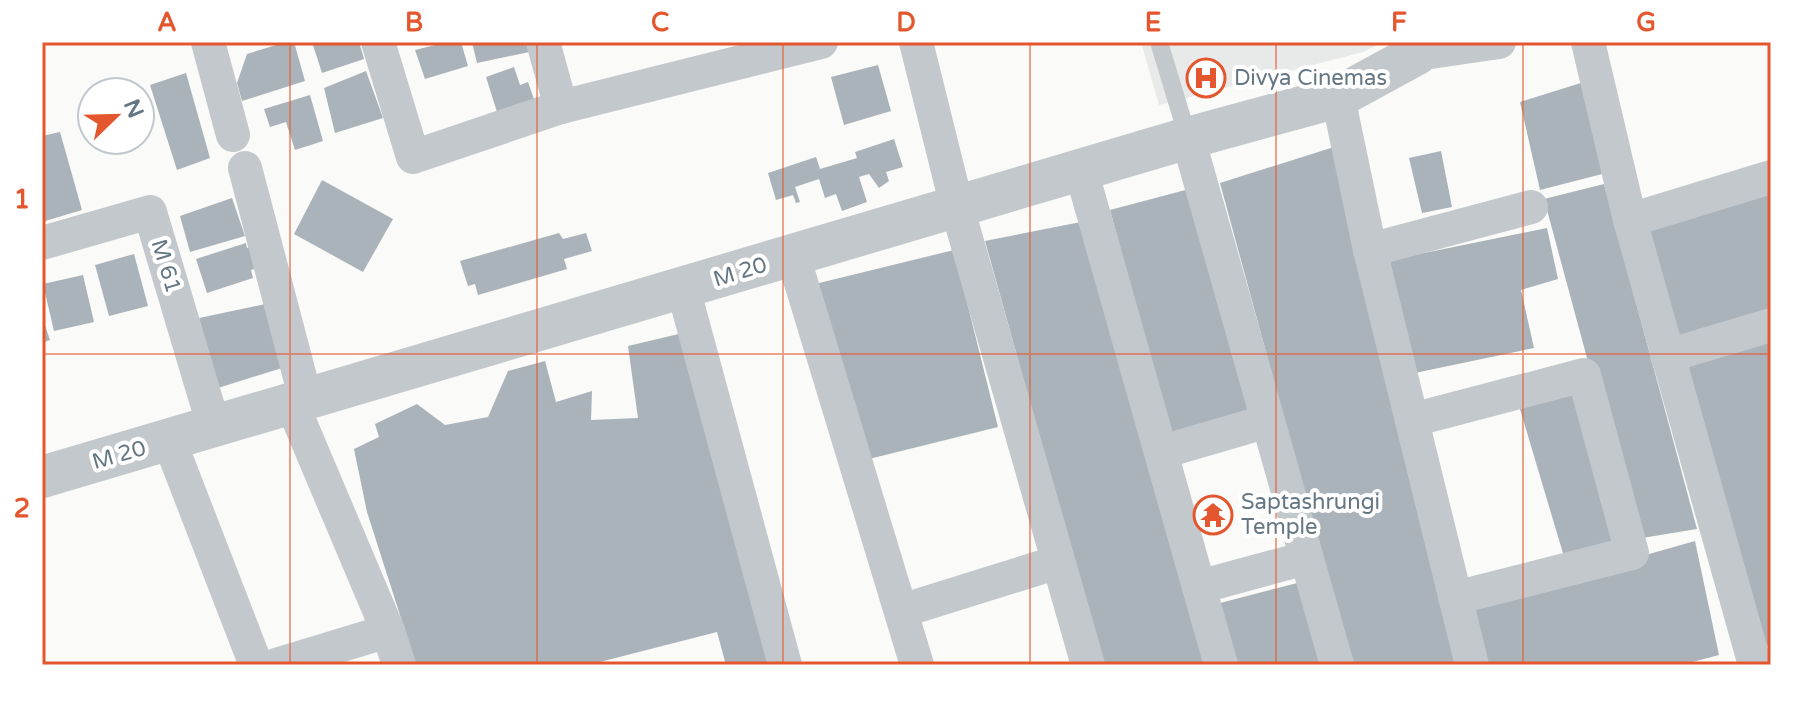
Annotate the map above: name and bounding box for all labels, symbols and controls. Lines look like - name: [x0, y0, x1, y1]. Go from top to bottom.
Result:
- text: A: [157, 7, 177, 38]
- text: B: [405, 7, 423, 38]
- text: C: [651, 7, 669, 38]
- text: D: [896, 7, 916, 38]
- text: E: [1145, 7, 1161, 38]
- text: F: [1391, 7, 1407, 38]
- text: G: [1636, 7, 1656, 38]
- hospital icon: Divya Cinemas: [1185, 57, 1227, 99]
- place label: Divya Cinemas: [1234, 65, 1387, 91]
- north arrow: [76, 76, 156, 156]
- text: N: [118, 95, 149, 122]
- text: 1: [14, 184, 30, 215]
- street label: M 61: [146, 236, 186, 296]
- street label: M 20: [710, 252, 770, 292]
- street label: M 20: [89, 435, 149, 475]
- place label: Saptashrungi Temple: [1241, 489, 1380, 540]
- text: 2: [14, 493, 30, 524]
- temple icon: Saptashrungi Temple: [1192, 494, 1234, 536]

